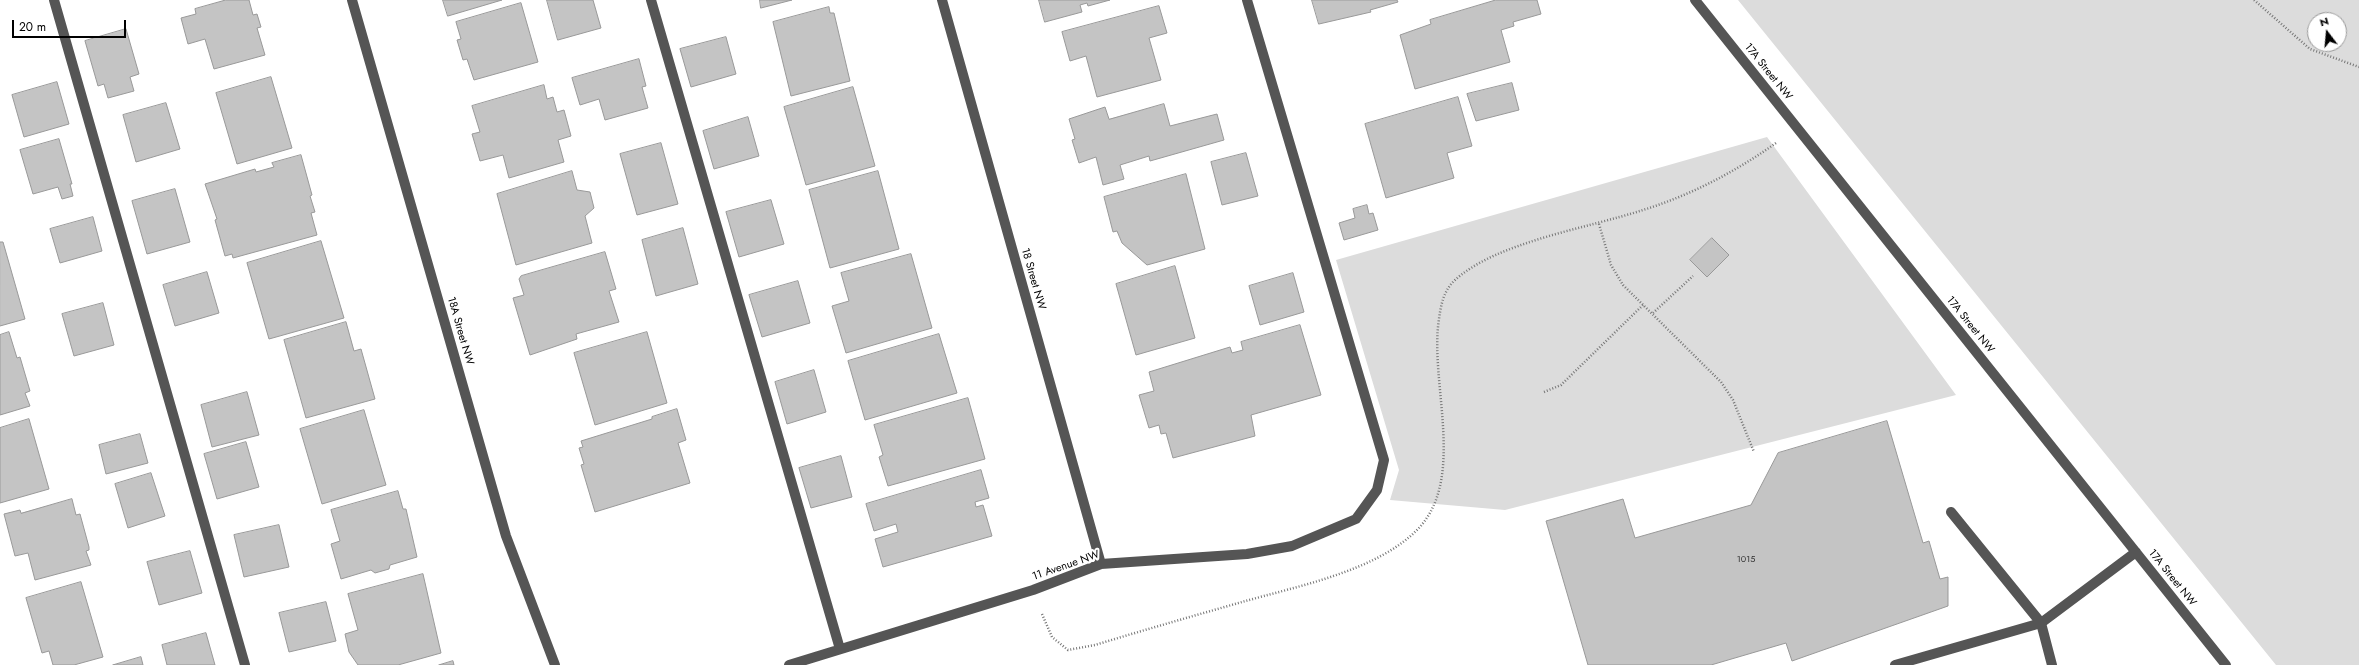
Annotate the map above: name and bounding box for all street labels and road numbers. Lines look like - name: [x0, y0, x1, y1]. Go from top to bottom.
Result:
- street label: 17A Street NW: [1741, 41, 1795, 103]
- street label: 18 Street NW: [1018, 247, 1048, 311]
- street label: 17A Street NW: [1943, 294, 1997, 356]
- street label: 18A Street NW: [444, 295, 476, 367]
- street label: 17A Street NW: [2145, 547, 2199, 609]
- street label: 11 Avenue NW: [1031, 548, 1101, 584]

